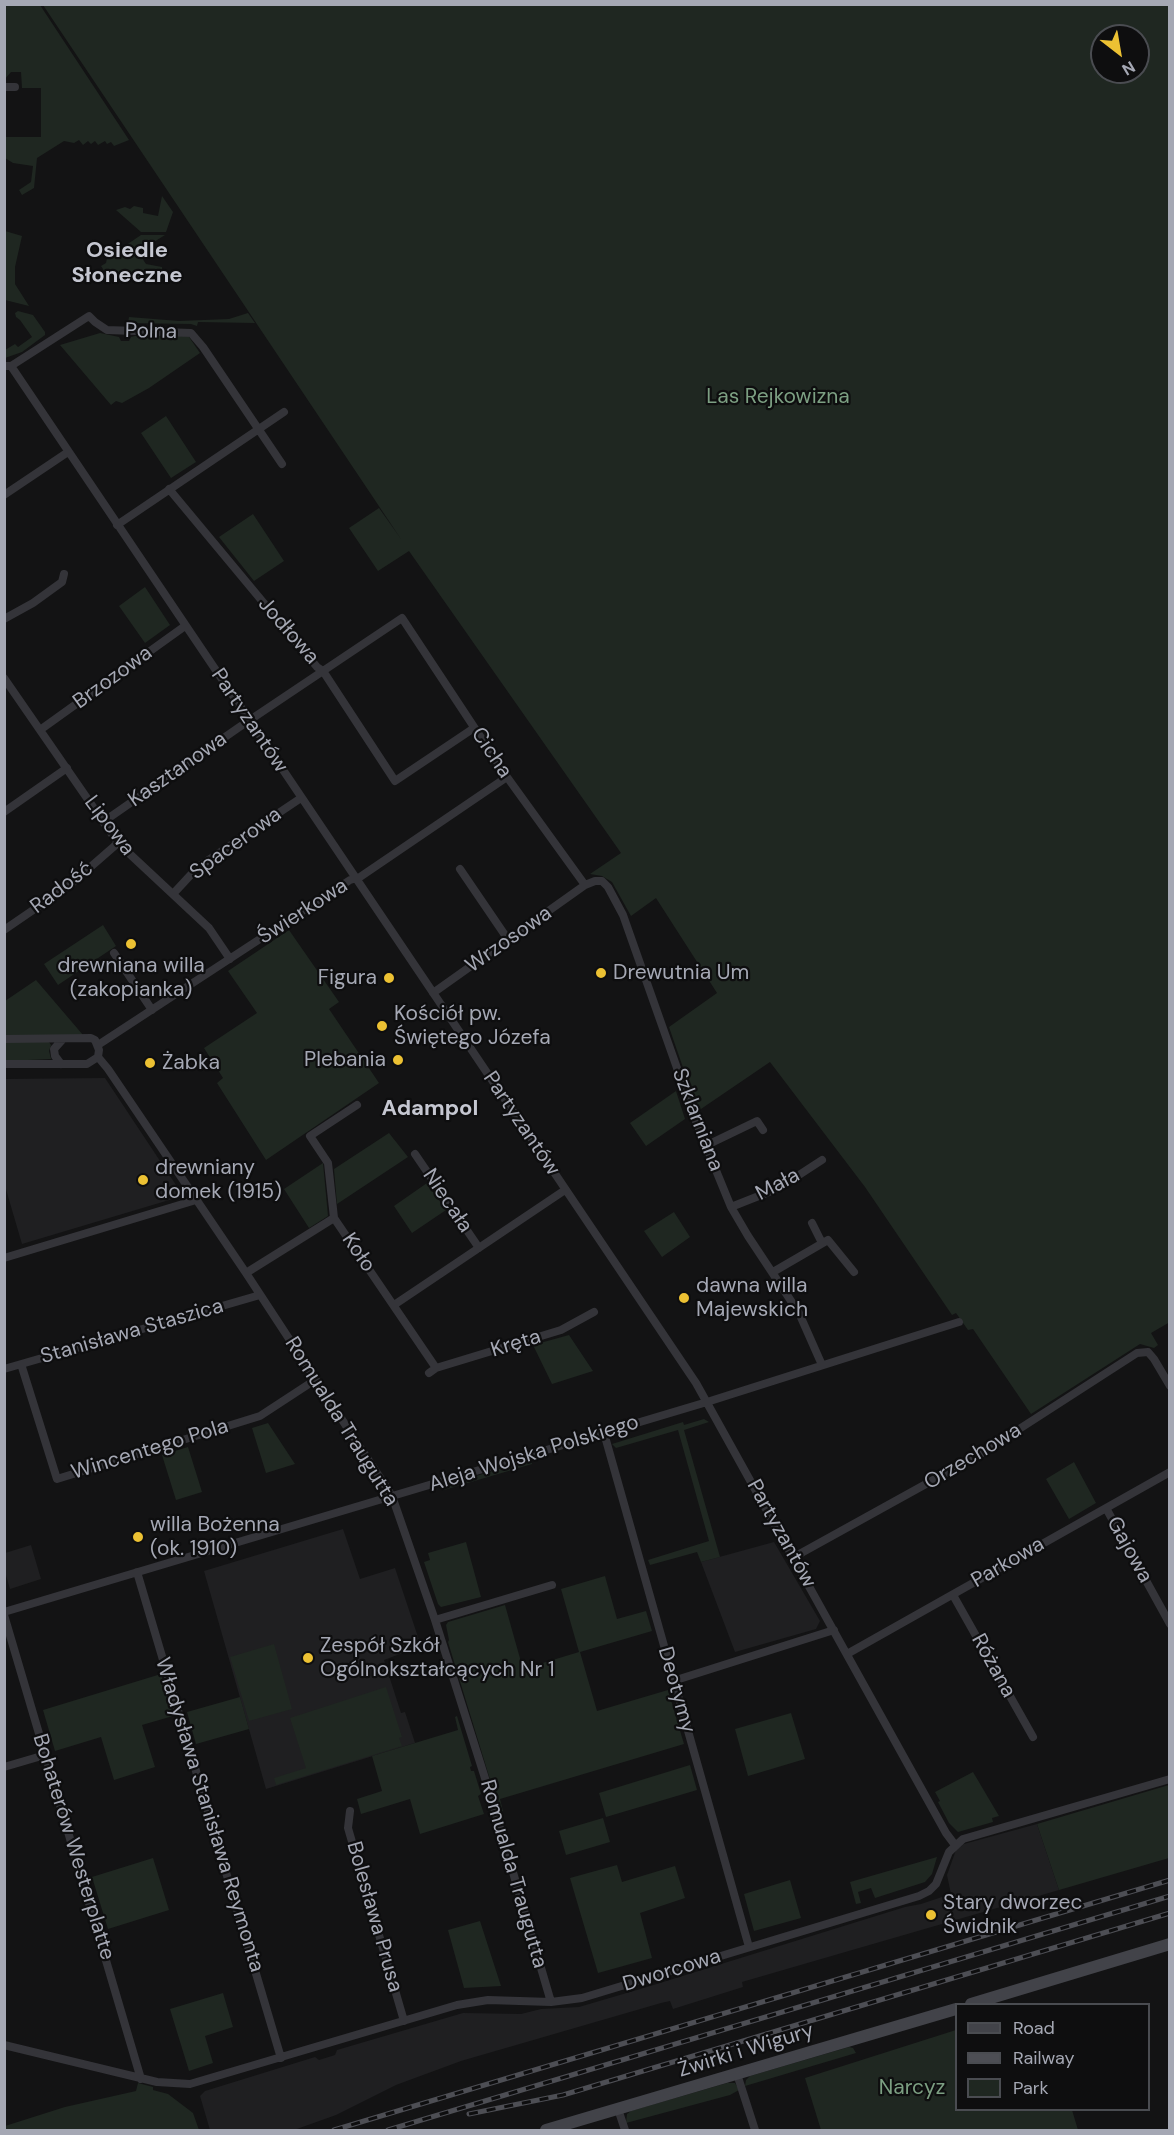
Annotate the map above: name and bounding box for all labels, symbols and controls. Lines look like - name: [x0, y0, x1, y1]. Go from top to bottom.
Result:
- north arrow: [1090, 24, 1150, 84]
- text: N: [1118, 56, 1139, 80]
- district label: Osiedle Słoneczne: [72, 238, 182, 290]
- street label: Polna: [125, 319, 177, 345]
- park label: Las Rejkowizna: [706, 384, 850, 410]
- street label: Jodłowa: [252, 592, 324, 670]
- street label: Brzozowa: [69, 641, 157, 715]
- street label: Partyzantów: [205, 664, 293, 778]
- street label: Cicha: [465, 723, 517, 783]
- street label: Kasztanowa: [124, 727, 232, 813]
- street label: Lipowa: [78, 791, 140, 861]
- street label: Spacerowa: [185, 802, 287, 886]
- street label: Radość: [26, 856, 98, 920]
- street label: Świerkowa: [253, 874, 353, 950]
- street label: Wrzosowa: [461, 901, 557, 979]
- marker: drewniana willa (zakopianka): [124, 937, 138, 951]
- place label: drewniana willa (zakopianka): [57, 953, 205, 1003]
- place label: Drewutnia Um: [613, 960, 749, 986]
- place label: Figura: [318, 965, 377, 991]
- marker: Drewutnia Um: [594, 966, 608, 980]
- marker: Figura: [382, 971, 396, 985]
- place label: Kościół pw. Świętego Józefa: [394, 1001, 551, 1051]
- marker: Kościół pw. Świętego Józefa: [375, 1019, 389, 1033]
- place label: Plebania: [304, 1047, 386, 1073]
- place label: Żabka: [162, 1050, 220, 1076]
- marker: Plebania: [391, 1053, 405, 1067]
- marker: Żabka: [143, 1056, 157, 1070]
- street label: Szklarniana: [666, 1065, 728, 1175]
- street label: Partyzantów: [477, 1067, 565, 1181]
- district label: Adampol: [382, 1096, 478, 1122]
- place label: drewniany domek (1915): [155, 1155, 282, 1205]
- street label: Mała: [752, 1163, 804, 1207]
- street label: Niecała: [417, 1164, 477, 1238]
- marker: drewniany domek (1915): [136, 1173, 150, 1187]
- street label: Koło: [336, 1229, 380, 1277]
- place label: dawna willa Majewskich: [696, 1273, 808, 1323]
- marker: dawna willa Majewskich: [677, 1291, 691, 1305]
- street label: Stanisława Staszica: [38, 1294, 226, 1370]
- street label: Kręta: [488, 1325, 544, 1363]
- street label: Romualda Traugutta: [279, 1333, 403, 1511]
- street label: Aleja Wojska Polskiego: [426, 1410, 642, 1498]
- street label: Wincentego Pola: [69, 1414, 231, 1486]
- street label: Orzechowa: [920, 1418, 1026, 1496]
- street label: Partyzantów: [741, 1475, 821, 1593]
- place label: willa Bożenna (ok. 1910): [150, 1512, 280, 1562]
- street label: Gajowa: [1101, 1513, 1157, 1587]
- marker: willa Bożenna (ok. 1910): [131, 1530, 145, 1544]
- street label: Parkowa: [967, 1532, 1049, 1594]
- street label: Różana: [965, 1630, 1021, 1702]
- place label: Zespół Szkół Ogólnokształcących Nr 1: [320, 1633, 554, 1683]
- street label: Deotymy: [652, 1644, 700, 1736]
- marker: Zespół Szkół Ogólnokształcących Nr 1: [301, 1651, 315, 1665]
- street label: Władysława Stanisława Reymonta: [149, 1655, 269, 1975]
- street label: Bohaterów Westerplatte: [27, 1731, 119, 1963]
- street label: Romualda Traugutta: [474, 1777, 552, 1971]
- street label: Bolesława Prusa: [340, 1839, 408, 1995]
- place label: Stary dworzec Świdnik: [943, 1890, 1082, 1940]
- marker: Stary dworzec Świdnik: [924, 1908, 938, 1922]
- street label: Dworcowa: [620, 1944, 724, 1998]
- legend: [955, 2003, 1150, 2111]
- text: Road: [1013, 2016, 1055, 2040]
- street label: Żwirki i Wigury: [675, 2018, 817, 2084]
- text: Railway: [1013, 2046, 1075, 2070]
- park label: Narcyz: [879, 2075, 945, 2101]
- text: Park: [1013, 2076, 1049, 2100]

